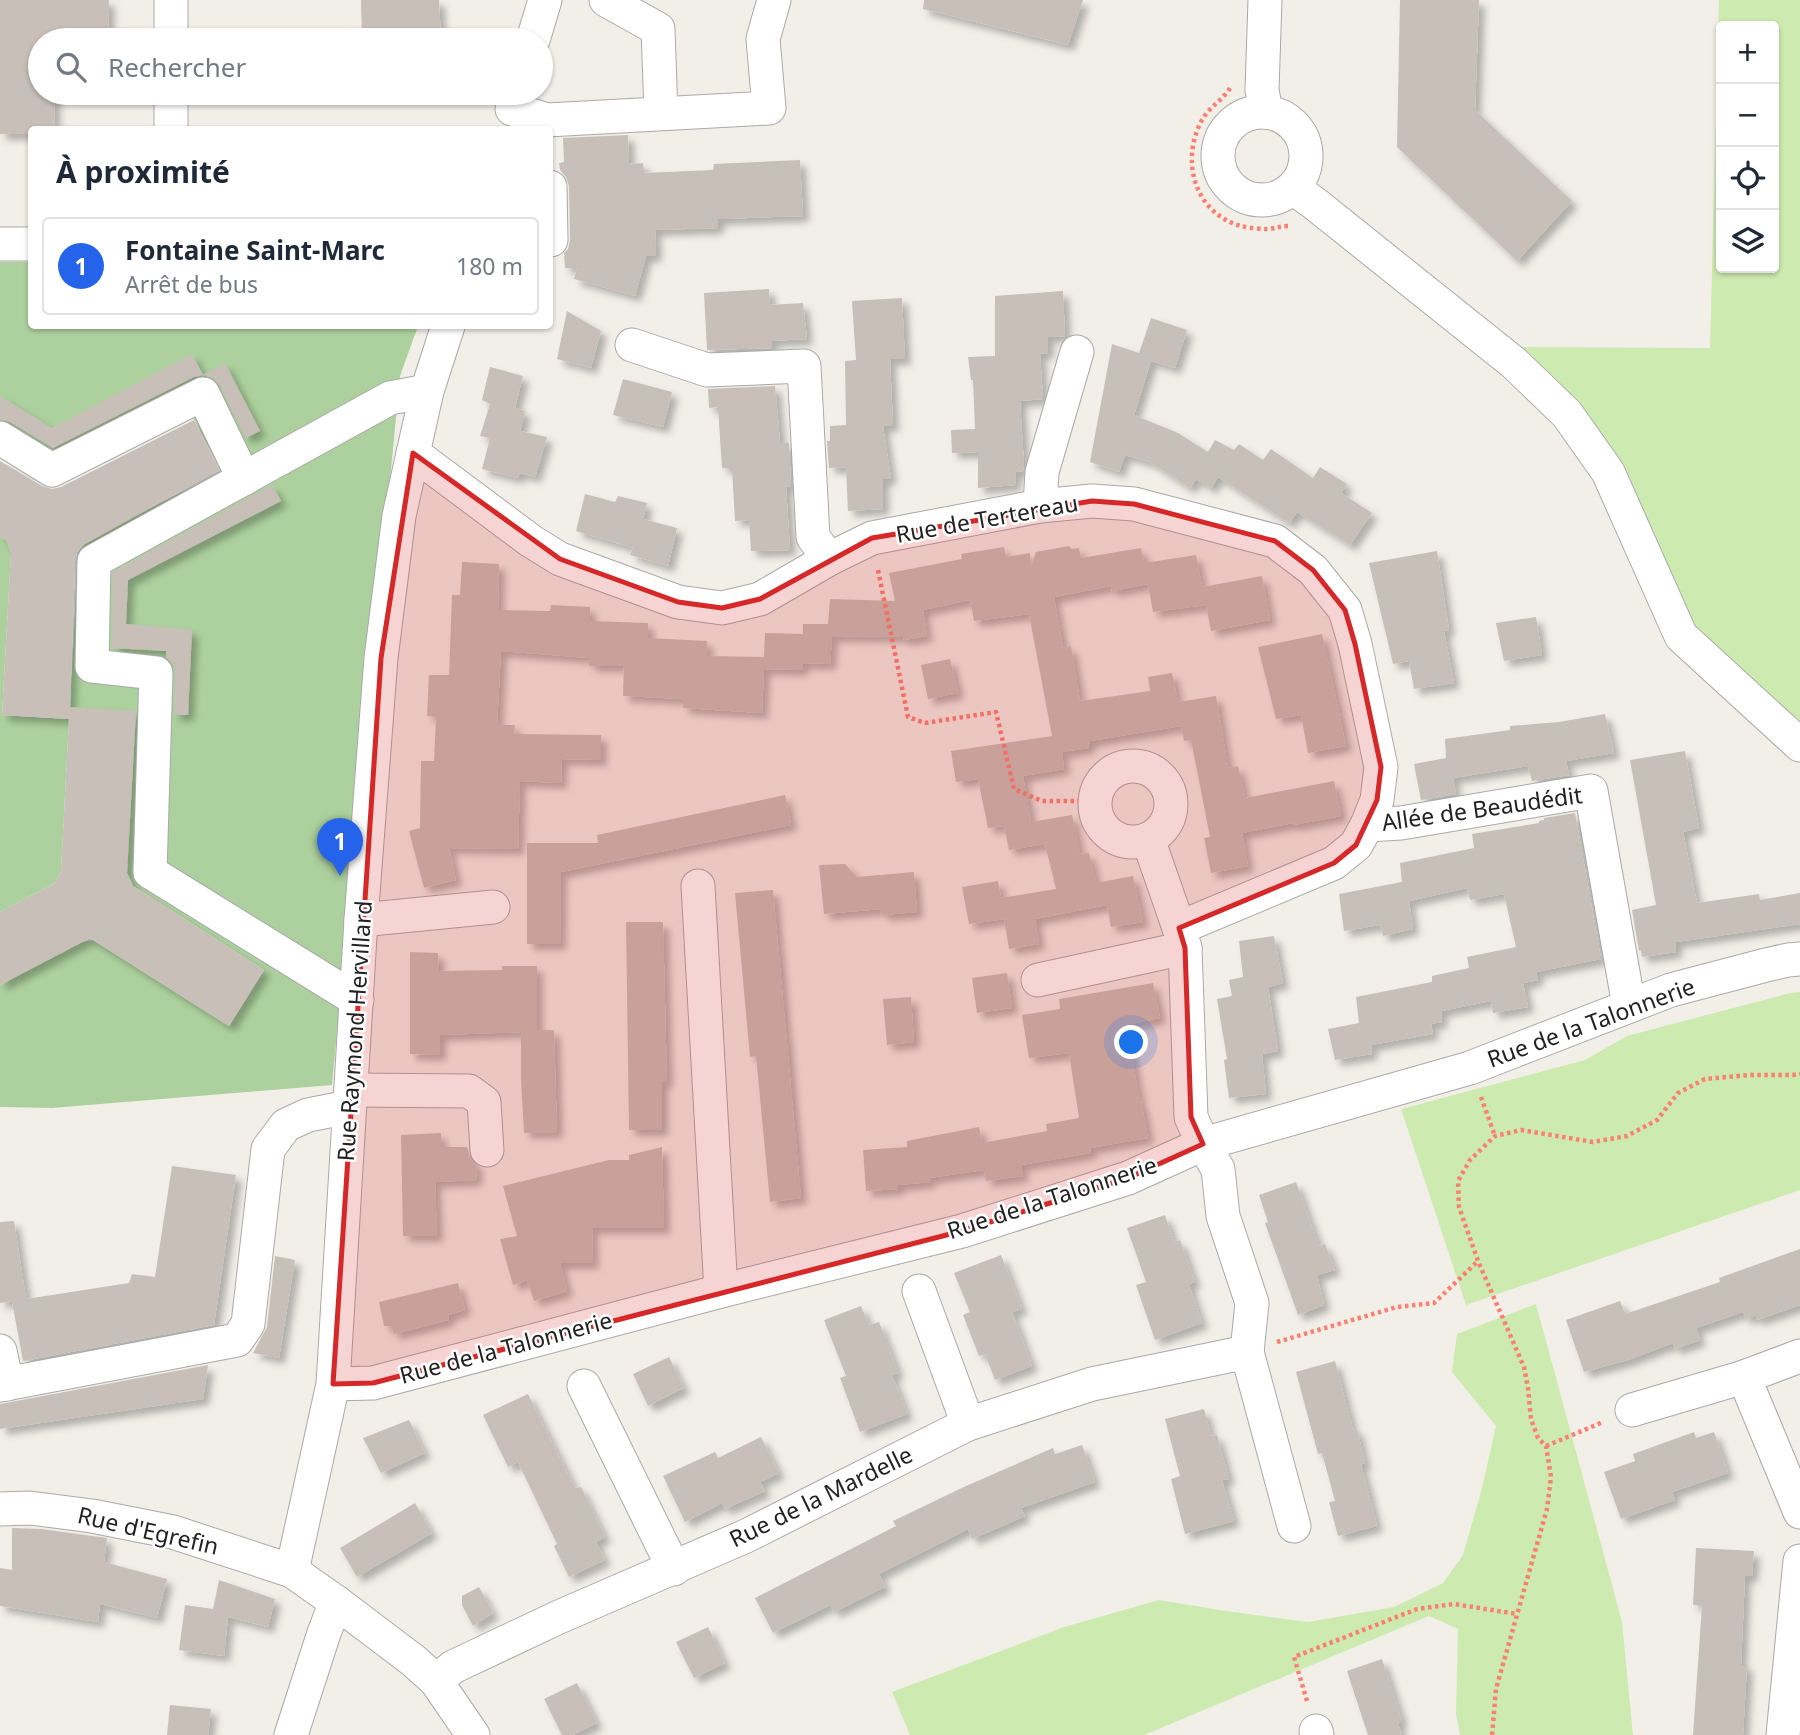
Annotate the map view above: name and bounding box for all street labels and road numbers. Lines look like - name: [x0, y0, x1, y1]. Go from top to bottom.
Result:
- street label: Rue de Tertereau: [893, 486, 1081, 550]
- street label: Allée de Beaudédit: [1380, 778, 1584, 838]
- street label: Rue Raymond Hervillard: [329, 899, 379, 1162]
- street label: Rue de la Talonnerie: [1482, 970, 1699, 1075]
- street label: Rue de la Talonnerie: [943, 1148, 1161, 1246]
- street label: Rue de la Talonnerie: [396, 1303, 616, 1391]
- street label: Rue de la Mardelle: [724, 1438, 918, 1554]
- street label: Rue d'Egrefin: [75, 1498, 222, 1562]

